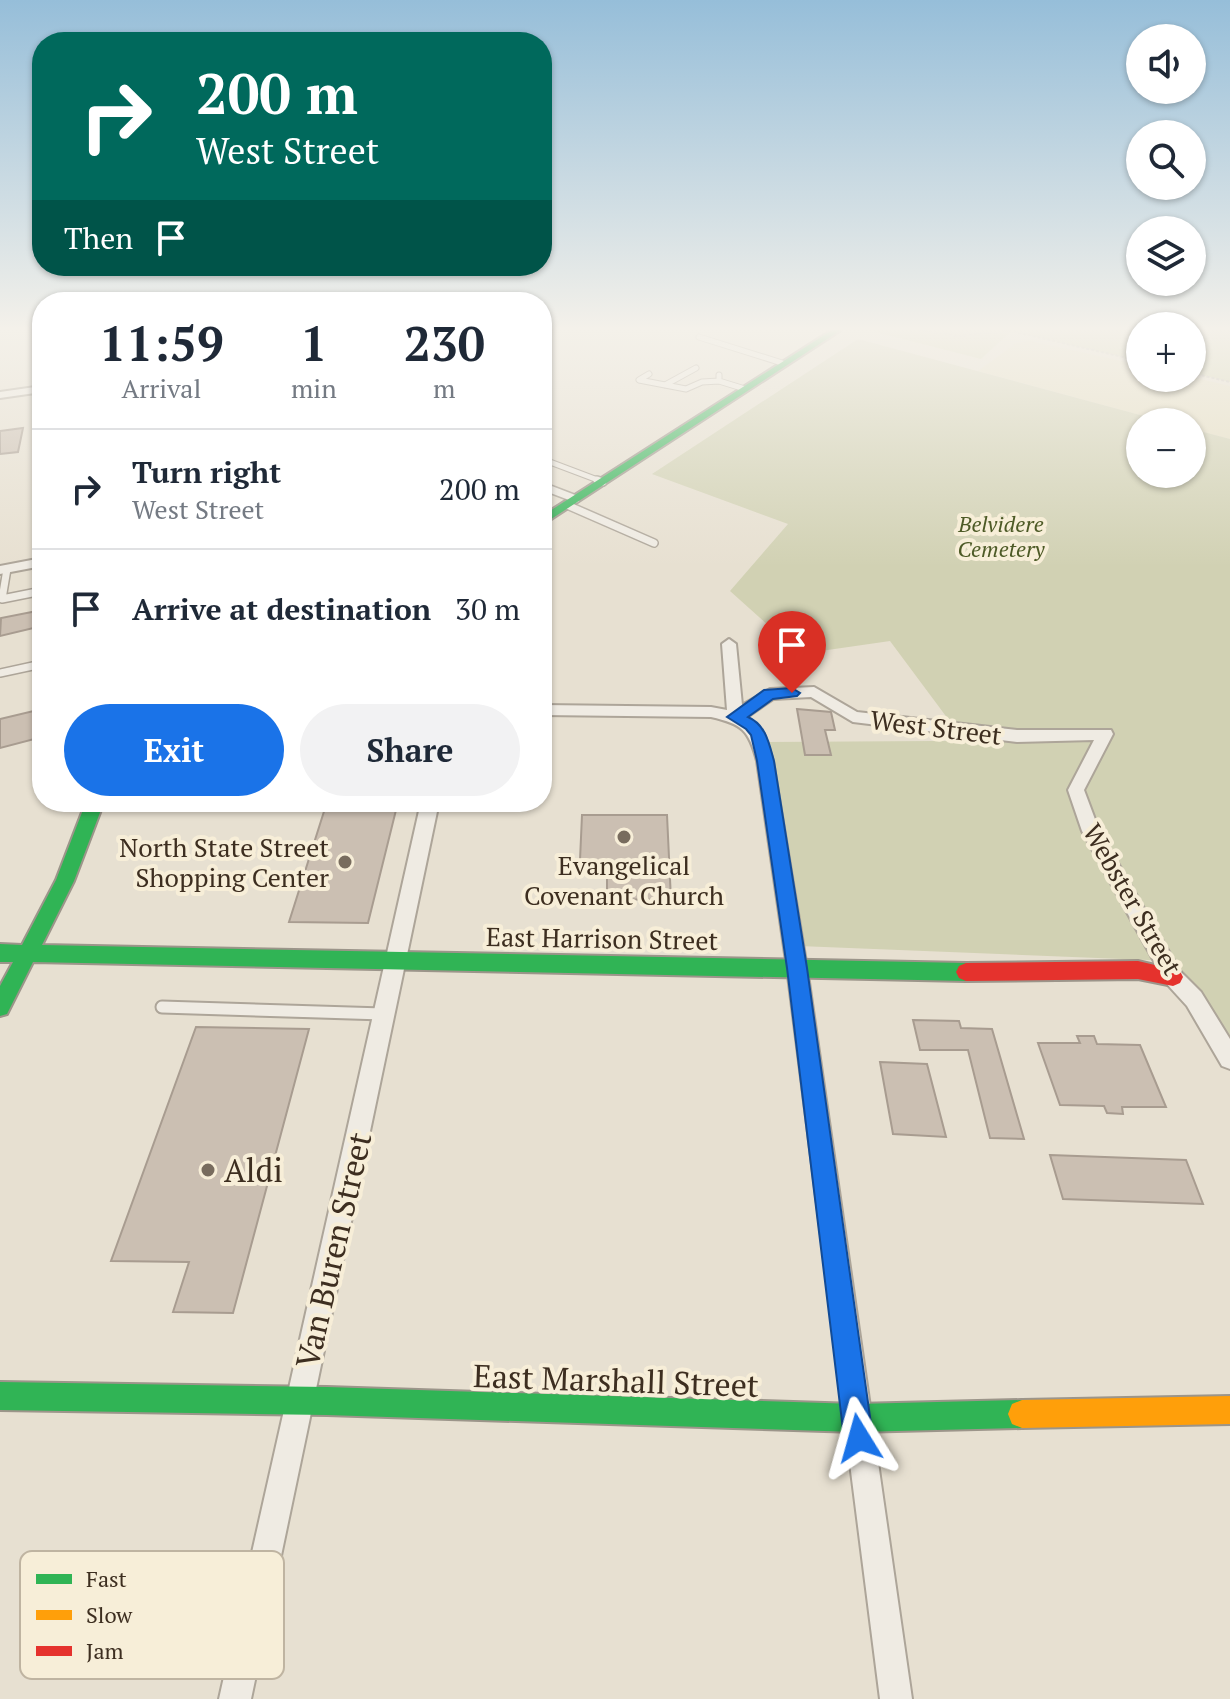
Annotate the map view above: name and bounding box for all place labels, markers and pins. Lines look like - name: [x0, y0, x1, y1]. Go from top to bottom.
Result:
- pin: [758, 611, 826, 693]
- marker: Evangelical Covenant Church: [615, 828, 633, 846]
- place label: North State Street Shopping Center: [119, 830, 329, 894]
- place label: Evangelical Covenant Church: [524, 848, 724, 912]
- marker: North State Street Shopping Center: [336, 853, 354, 871]
- place label: Aldi: [224, 1149, 283, 1191]
- marker: Aldi: [199, 1161, 217, 1179]

